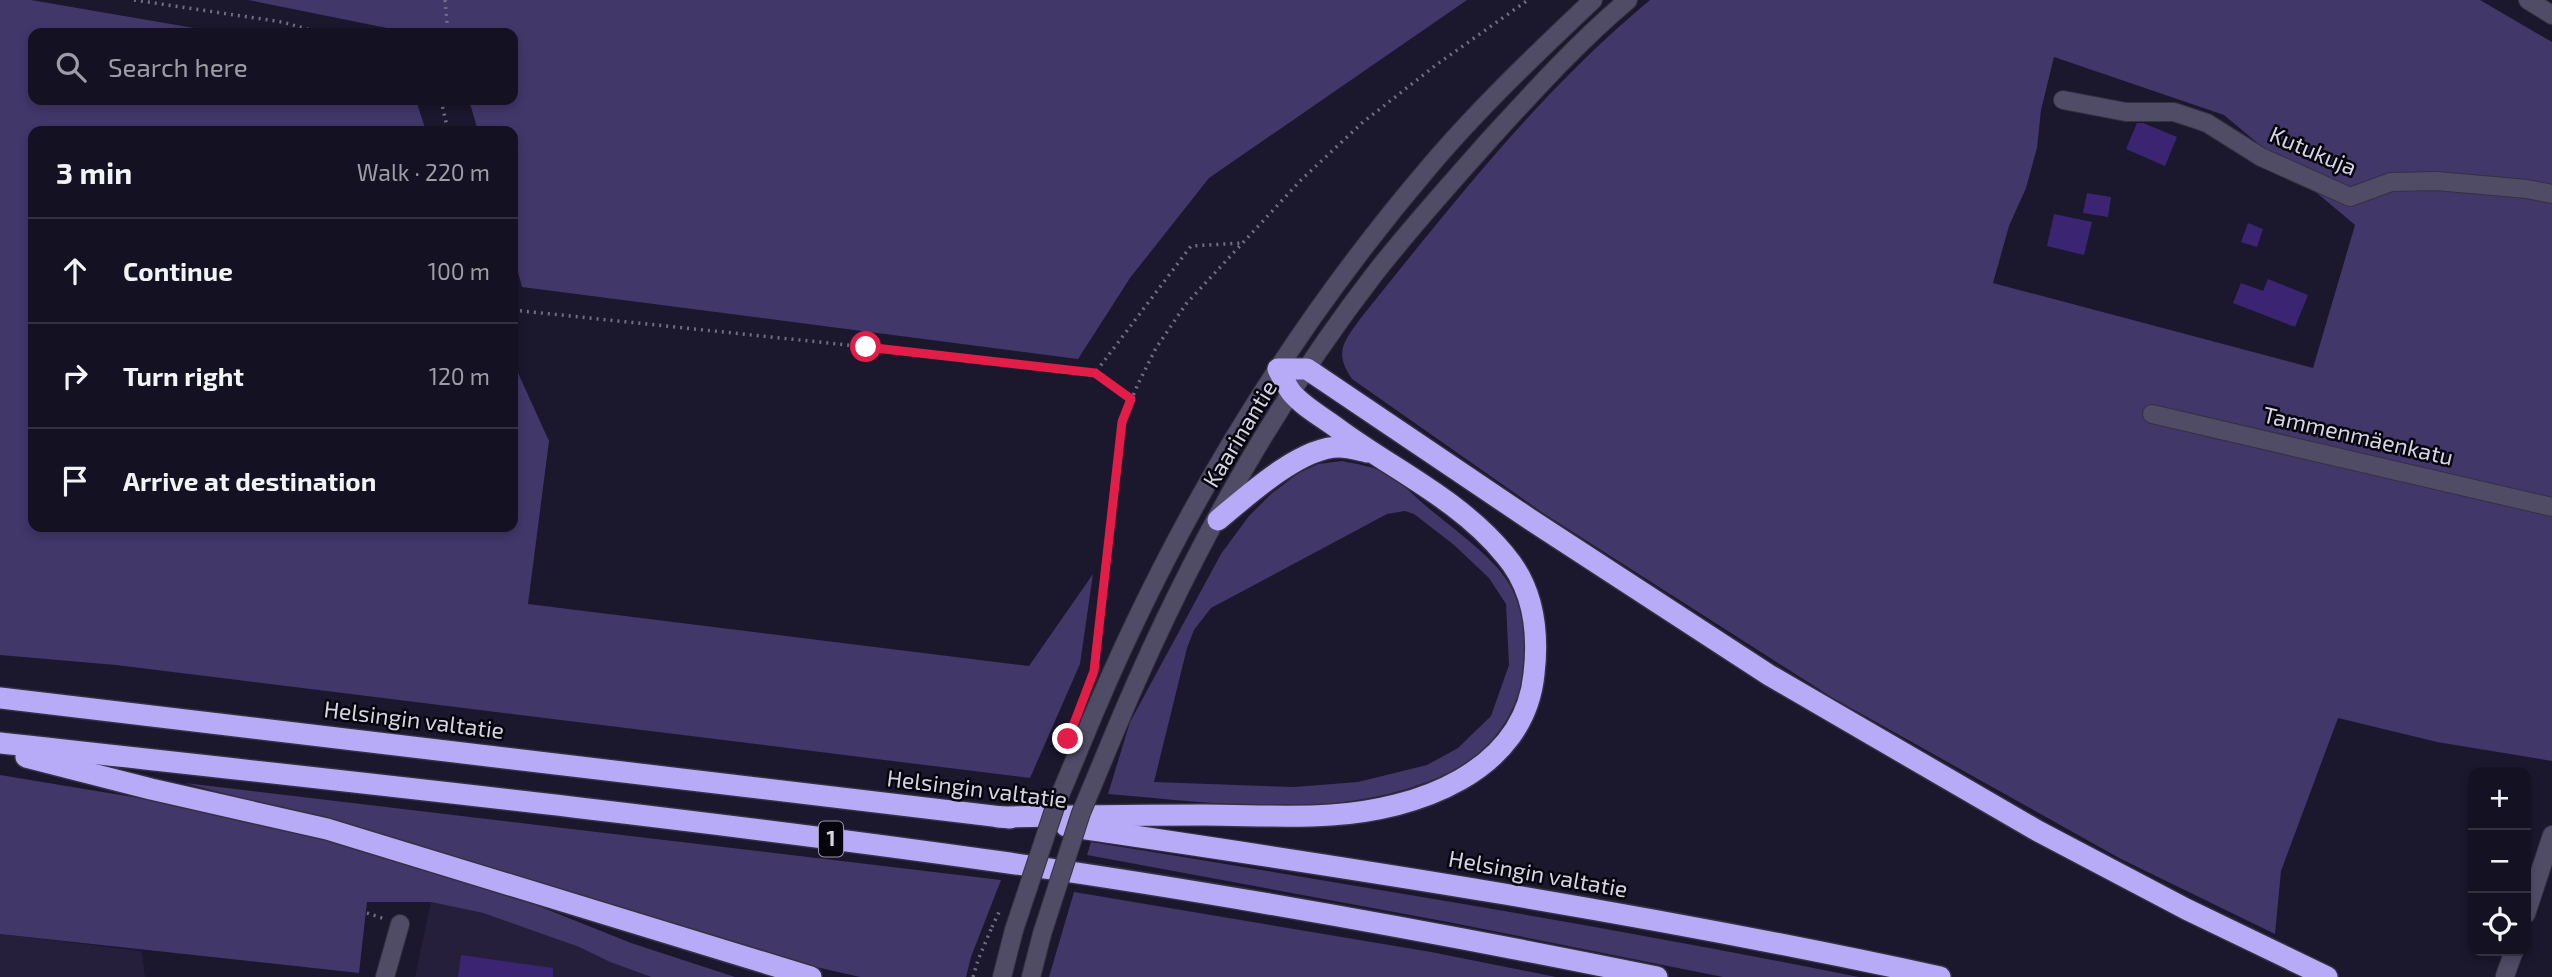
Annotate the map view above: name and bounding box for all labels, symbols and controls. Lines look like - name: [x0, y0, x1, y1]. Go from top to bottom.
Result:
- search box: [28, 28, 518, 105]
- icon: search: [52, 48, 90, 86]
- text: Search here: [108, 51, 248, 82]
- street label: Kutukuja: [2266, 119, 2361, 181]
- text: 3 min: [56, 154, 132, 190]
- text: Walk · 220 m: [357, 158, 490, 186]
- icon: ahead: [56, 252, 94, 290]
- text: Continue: [123, 255, 233, 286]
- text: 100 m: [428, 257, 490, 285]
- route start: [850, 331, 881, 362]
- icon: right: [56, 357, 94, 395]
- text: Turn right: [123, 360, 244, 391]
- text: 120 m: [429, 362, 490, 390]
- street label: Kaarinantie: [1196, 375, 1282, 492]
- street label: Tammenmäenkatu: [2260, 400, 2456, 471]
- icon: arrive: [56, 462, 94, 500]
- text: Arrive at destination: [123, 465, 376, 496]
- street label: Helsingin valtatie: [322, 694, 506, 744]
- route end: [1052, 723, 1083, 754]
- street label: Helsingin valtatie: [885, 763, 1069, 813]
- map controls: [2468, 767, 2531, 956]
- button: +: [2468, 767, 2531, 830]
- road number: 1: [819, 822, 843, 856]
- button: −: [2468, 830, 2531, 893]
- street label: Helsingin valtatie: [1446, 843, 1630, 903]
- button: locate: [2468, 893, 2531, 956]

